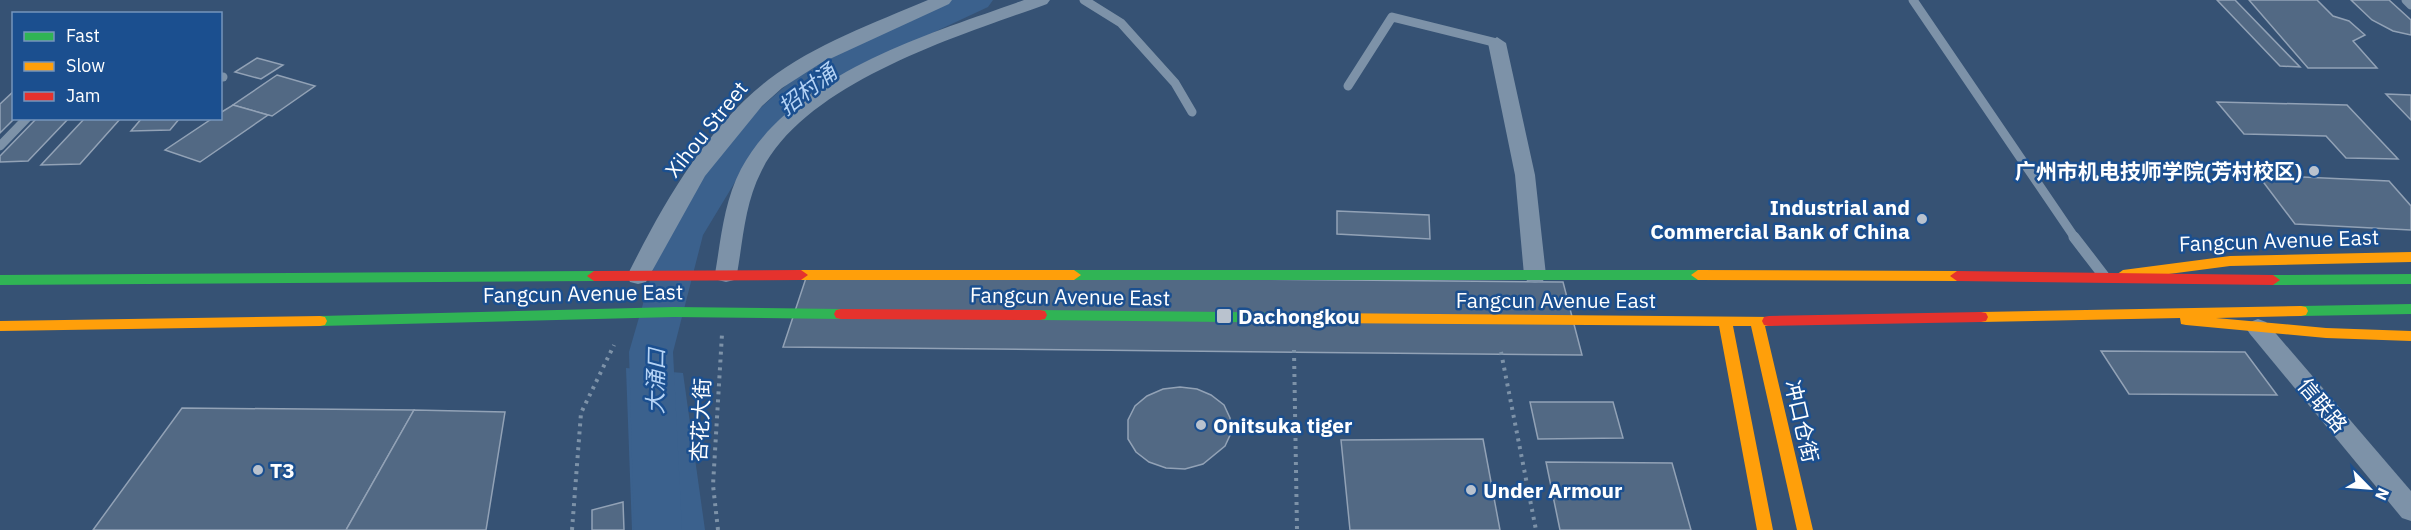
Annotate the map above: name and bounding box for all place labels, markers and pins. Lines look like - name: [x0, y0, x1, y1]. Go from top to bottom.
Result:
- place label: 广州市机电技师学院(芳村校区): [2015, 157, 2302, 185]
- marker: 广州市机电技师学院(芳村校区): [2307, 164, 2321, 178]
- place label: Industrial and Commercial Bank of China: [1650, 193, 1910, 245]
- marker: Industrial and Commercial Bank of China: [1915, 212, 1929, 226]
- place label: Dachongkou: [1238, 302, 1360, 330]
- marker: Dachongkou: [1215, 307, 1233, 325]
- place label: Onitsuka tiger: [1213, 411, 1353, 439]
- marker: Onitsuka tiger: [1194, 418, 1208, 432]
- place label: T3: [270, 456, 295, 484]
- marker: T3: [251, 463, 265, 477]
- place label: Under Armour: [1483, 476, 1623, 504]
- marker: Under Armour: [1464, 483, 1478, 497]

